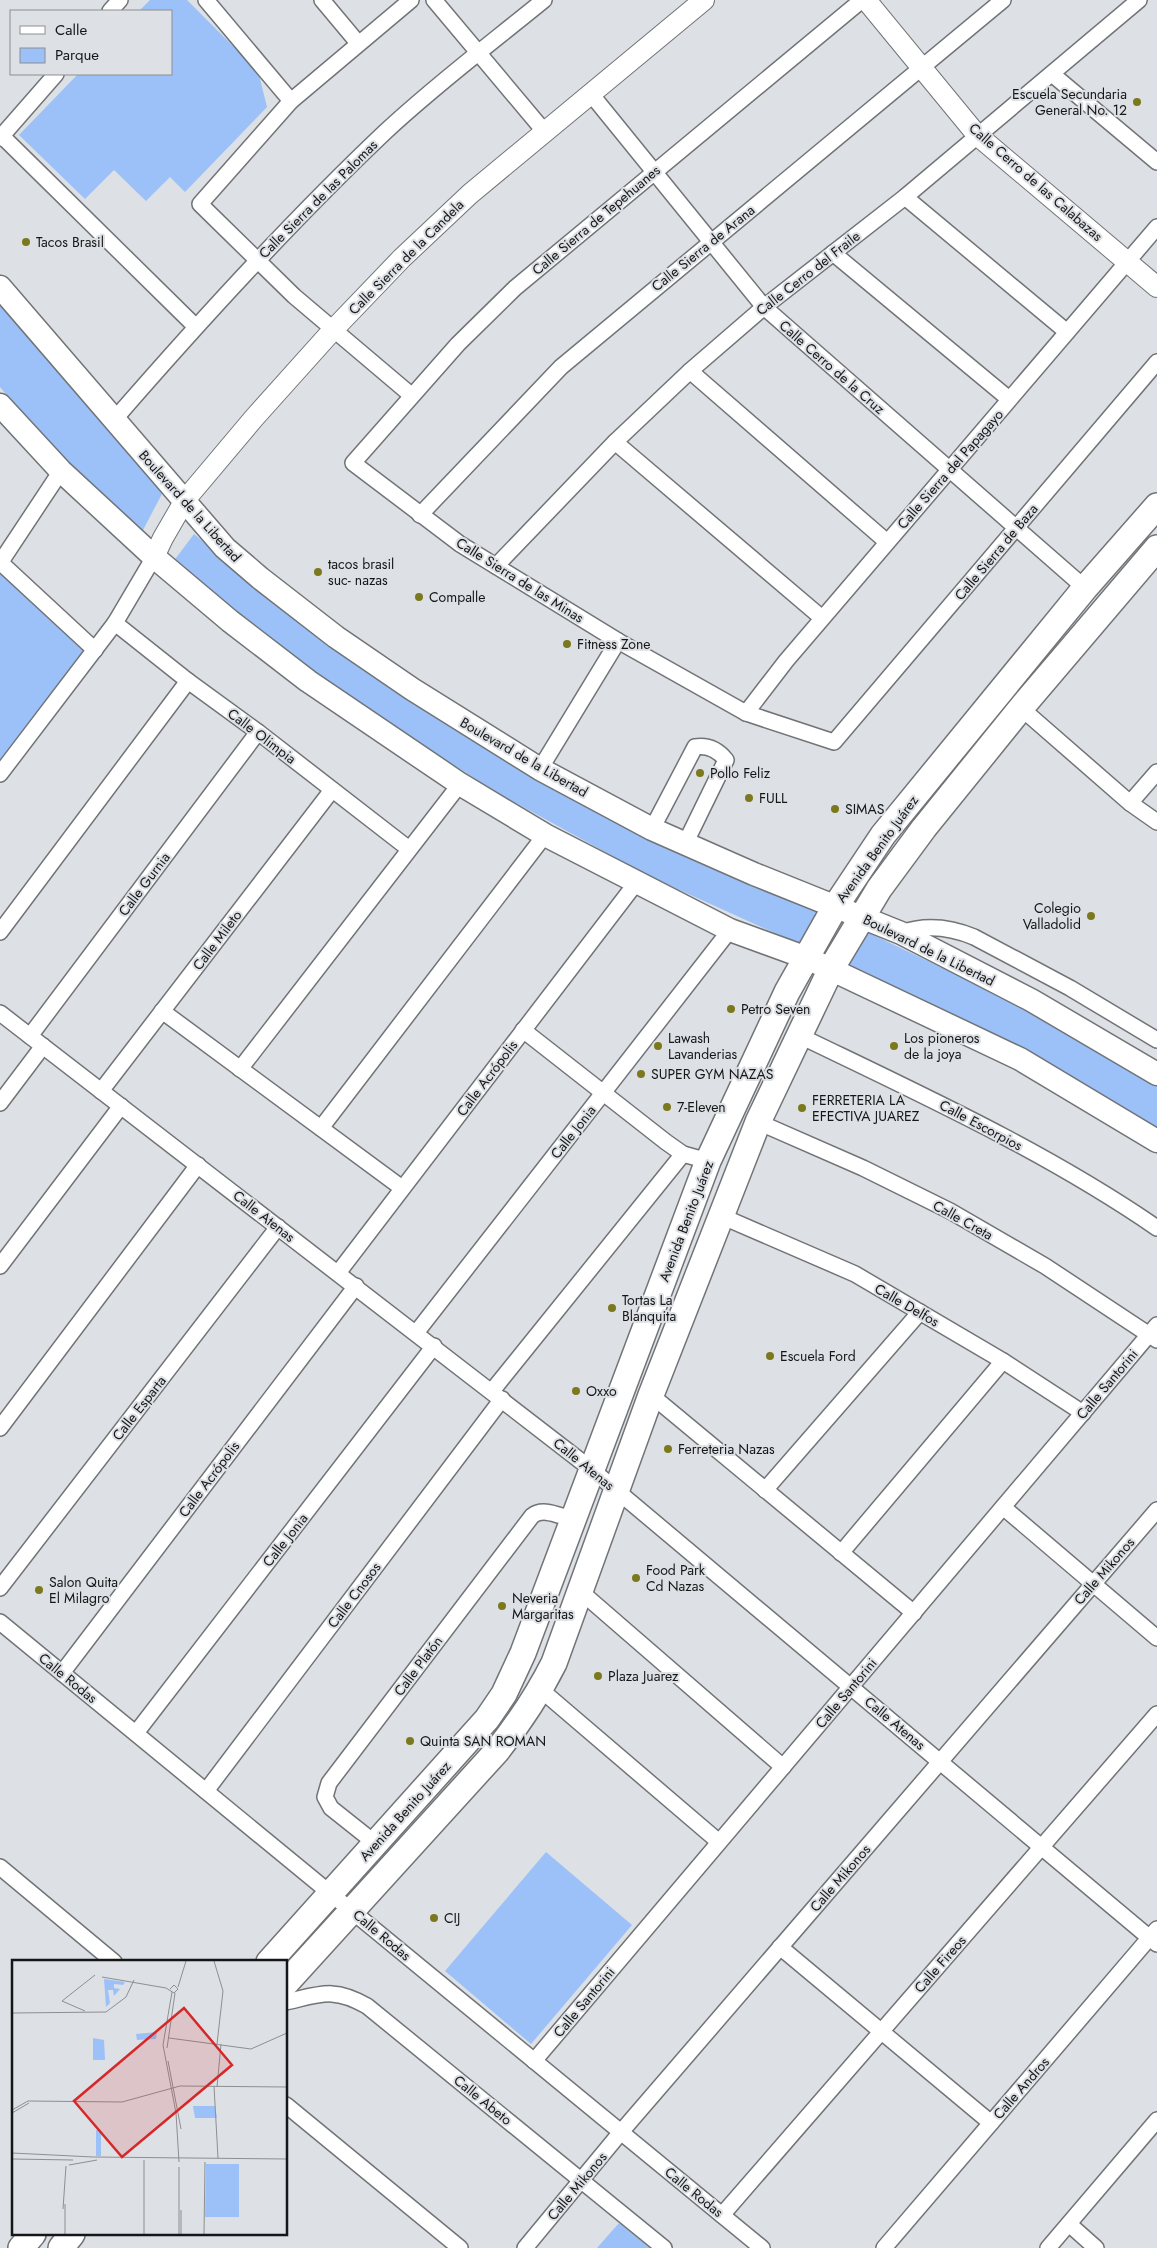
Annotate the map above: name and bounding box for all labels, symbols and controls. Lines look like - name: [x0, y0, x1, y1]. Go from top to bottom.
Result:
- legend: [10, 10, 172, 75]
- text: Calle: [55, 19, 87, 41]
- text: Parque: [55, 44, 99, 66]
- place label: Escuela Secundaria General No. 12: [1012, 84, 1127, 120]
- marker: Escuela Secundaria General No. 12: [1131, 96, 1143, 108]
- street label: Calle Cerro de las Calabazas: [965, 118, 1107, 246]
- street label: Calle Sierra de las Palomas: [254, 135, 382, 263]
- street label: Calle Sierra de Tepehuanes: [528, 160, 665, 280]
- street label: Calle Sierra de la Candela: [344, 195, 468, 319]
- street label: Calle Sierra de Arana: [647, 200, 759, 296]
- street label: Calle Cerro del Fraile: [752, 226, 864, 320]
- place label: Tacos Brasil: [36, 232, 104, 252]
- marker: Tacos Brasil: [20, 236, 32, 248]
- street label: Calle Cerro de la Cruz: [775, 316, 890, 419]
- street label: Calle Sierra del Papagayo: [892, 405, 1008, 533]
- street label: Boulevard de la Libertad: [134, 446, 246, 566]
- street label: Calle Sierra de Baza: [950, 499, 1042, 605]
- street label: Calle Sierra de las Minas: [452, 533, 588, 628]
- place label: tacos brasil suc- nazas: [328, 554, 394, 590]
- marker: tacos brasil suc- nazas: [312, 566, 324, 578]
- place label: Compalle: [429, 587, 486, 607]
- marker: Compalle: [413, 591, 425, 603]
- place label: Fitness Zone: [577, 634, 650, 654]
- marker: Fitness Zone: [561, 638, 573, 650]
- street label: Calle Olimpia: [223, 704, 301, 768]
- street label: Boulevard de la Libertad: [456, 712, 592, 802]
- place label: Pollo Feliz: [710, 763, 771, 783]
- marker: Pollo Feliz: [694, 767, 706, 779]
- place label: FULL: [759, 788, 788, 808]
- street label: Avenida Benito Juárez: [831, 791, 923, 907]
- marker: FULL: [743, 792, 755, 804]
- place label: SIMAS: [845, 799, 885, 819]
- marker: SIMAS: [829, 803, 841, 815]
- street label: Calle Gurnia: [113, 848, 175, 920]
- place label: Colegio Valladolid: [1023, 898, 1081, 934]
- street label: Calle Mileto: [188, 906, 246, 974]
- street label: Boulevard de la Libertad: [860, 909, 998, 991]
- marker: Colegio Valladolid: [1085, 910, 1097, 922]
- place label: Petro Seven: [741, 999, 810, 1019]
- marker: Petro Seven: [725, 1003, 737, 1015]
- place label: Lawash Lavanderias: [668, 1028, 738, 1064]
- place label: Los pioneros de la joya: [904, 1028, 980, 1064]
- street label: Calle Acrópolis: [452, 1036, 522, 1120]
- marker: Lawash Lavanderias: [652, 1040, 664, 1052]
- marker: Los pioneros de la joya: [888, 1040, 900, 1052]
- place label: SUPER GYM NAZAS: [651, 1064, 774, 1084]
- marker: SUPER GYM NAZAS: [635, 1068, 647, 1080]
- place label: FERRETERIA LA EFECTIVA JUAREZ: [812, 1090, 920, 1126]
- street label: Calle Escorpios: [936, 1095, 1026, 1155]
- place label: 7-Eleven: [677, 1097, 726, 1117]
- street label: Calle Jonia: [546, 1101, 600, 1163]
- marker: 7-Eleven: [661, 1101, 673, 1113]
- marker: FERRETERIA LA EFECTIVA JUAREZ: [796, 1102, 808, 1114]
- street label: Avenida Benito Juárez: [654, 1157, 719, 1285]
- street label: Calle Atenas: [229, 1185, 299, 1247]
- street label: Calle Creta: [929, 1195, 997, 1245]
- street label: Calle Delfos: [871, 1278, 943, 1332]
- place label: Tortas La Blanquita: [622, 1290, 676, 1326]
- marker: Tortas La Blanquita: [606, 1302, 618, 1314]
- street label: Calle Santorini: [1072, 1344, 1142, 1424]
- place label: Escuela Ford: [780, 1346, 856, 1366]
- marker: Escuela Ford: [764, 1350, 776, 1362]
- street label: Calle Esparta: [107, 1371, 171, 1445]
- place label: Oxxo: [586, 1381, 617, 1401]
- marker: Oxxo: [570, 1385, 582, 1397]
- street label: Calle Atenas: [549, 1433, 619, 1495]
- street label: Calle Acrópolis: [174, 1437, 244, 1521]
- place label: Ferreteria Nazas: [678, 1439, 775, 1459]
- marker: Ferreteria Nazas: [662, 1443, 674, 1455]
- street label: Calle Jonia: [258, 1509, 312, 1571]
- street label: Calle Mikonos: [1069, 1533, 1139, 1609]
- street label: Calle Cnosos: [323, 1558, 386, 1632]
- place label: Food Park Cd Nazas: [646, 1560, 706, 1596]
- place label: Salon Quita El Milagro: [49, 1572, 118, 1608]
- marker: Food Park Cd Nazas: [630, 1572, 642, 1584]
- marker: Salon Quita El Milagro: [33, 1584, 45, 1596]
- place label: Neveria Margaritas: [512, 1588, 574, 1624]
- marker: Neveria Margaritas: [496, 1600, 508, 1612]
- street label: Calle Platón: [389, 1632, 447, 1700]
- street label: Calle Rodas: [35, 1648, 102, 1708]
- street label: Calle Santorini: [811, 1653, 881, 1733]
- place label: Plaza Juarez: [608, 1666, 679, 1686]
- marker: Plaza Juarez: [592, 1670, 604, 1682]
- street label: Calle Atenas: [860, 1692, 930, 1755]
- place label: Quinta SAN ROMAN: [420, 1731, 546, 1751]
- marker: Quinta SAN ROMAN: [404, 1735, 416, 1747]
- street label: Avenida Benito Juárez: [355, 1756, 456, 1865]
- street label: Calle Mikonos: [805, 1840, 875, 1916]
- street label: Calle Rodas: [349, 1905, 416, 1965]
- place label: CIJ: [444, 1908, 460, 1928]
- marker: CIJ: [428, 1912, 440, 1924]
- street label: Calle Fireos: [910, 1931, 971, 1997]
- inset map: [12, 1960, 288, 2236]
- street label: Calle Santorini: [549, 1962, 619, 2042]
- street label: Calle Andros: [988, 2052, 1054, 2123]
- street label: Calle Abeto: [450, 2070, 517, 2130]
- street label: Calle Mikonos: [543, 2147, 612, 2224]
- street label: Calle Rodas: [661, 2162, 728, 2222]

